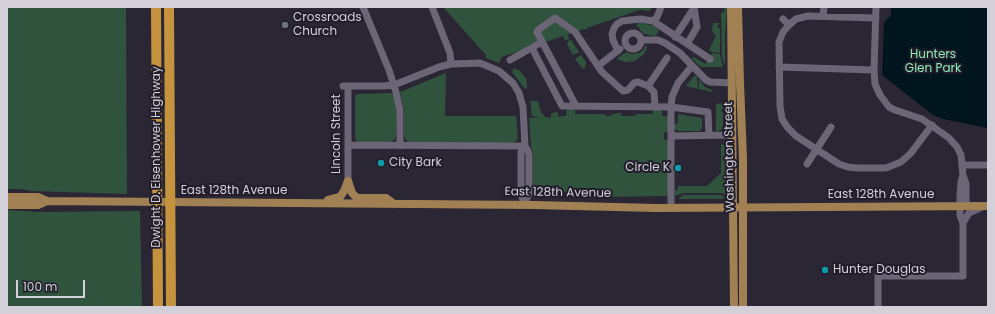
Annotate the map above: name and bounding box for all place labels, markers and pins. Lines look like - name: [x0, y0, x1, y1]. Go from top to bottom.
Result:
- place label: Crossroads Church: [293, 11, 362, 39]
- marker: Crossroads Church: [280, 20, 290, 30]
- place label: City Bark: [389, 156, 442, 170]
- marker: City Bark: [376, 158, 386, 168]
- place label: Circle K: [625, 161, 670, 175]
- marker: Circle K: [673, 163, 683, 173]
- place label: Hunter Douglas: [833, 263, 925, 277]
- marker: Hunter Douglas: [820, 265, 830, 275]

